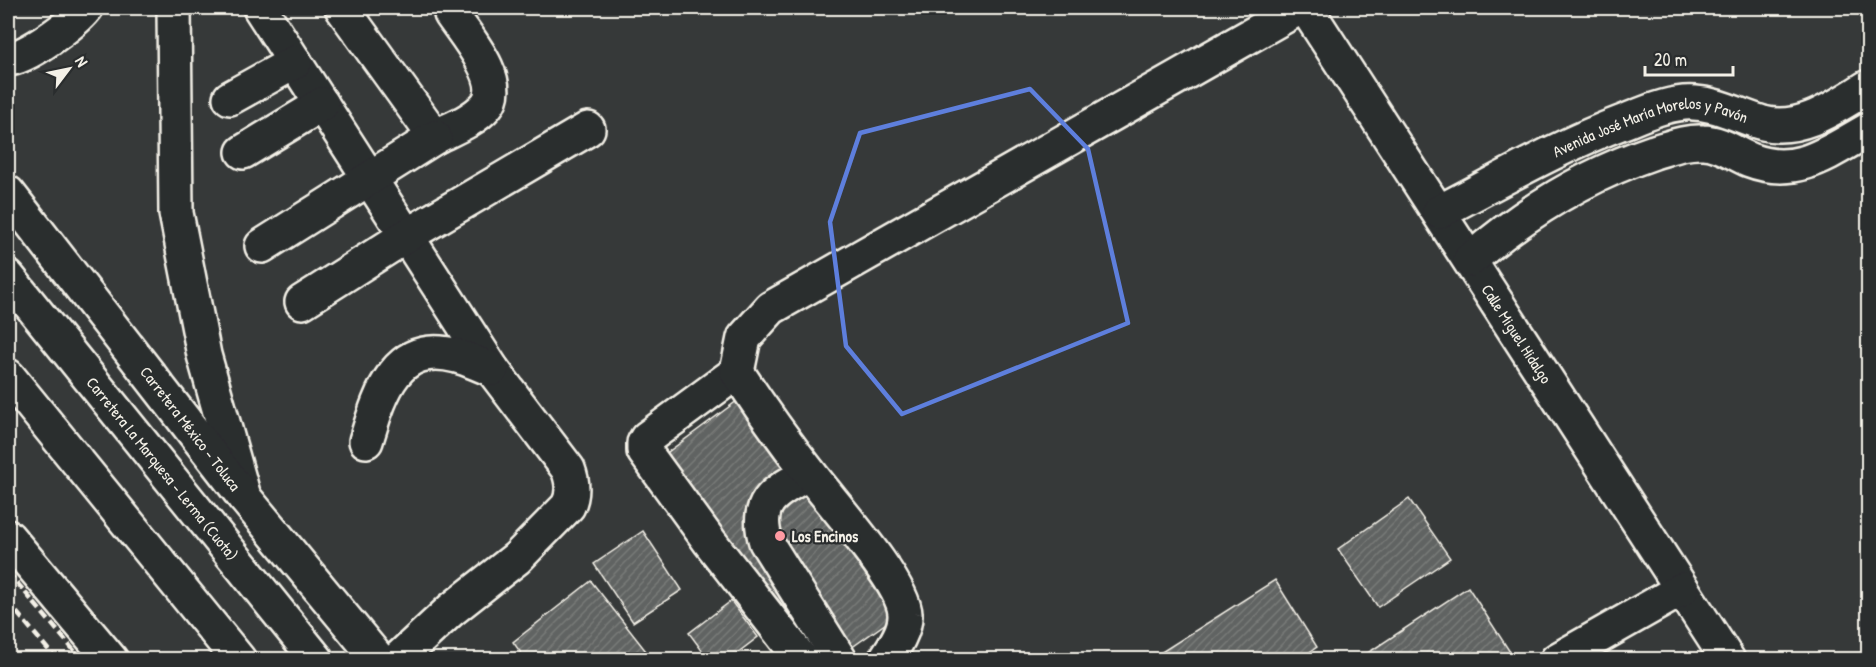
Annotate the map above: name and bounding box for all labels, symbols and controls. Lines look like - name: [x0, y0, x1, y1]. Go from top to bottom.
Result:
- north arrow: [39, 39, 99, 99]
- scale bar: [1645, 39, 1734, 77]
- text: 20 m: [1654, 47, 1687, 72]
- text: N: [70, 52, 94, 71]
- street label: Avenida José María Morelos y Pavón: [1549, 92, 1751, 162]
- street label: Calle Miguel Hidalgo: [1476, 280, 1557, 388]
- street label: Carretera México - Toluca: [135, 362, 246, 495]
- street label: Carretera La Marquesa - Lerma (Cuota): [82, 372, 243, 565]
- place label: Los Encinos: [792, 525, 859, 547]
- marker: Los Encinos: [773, 529, 787, 543]

